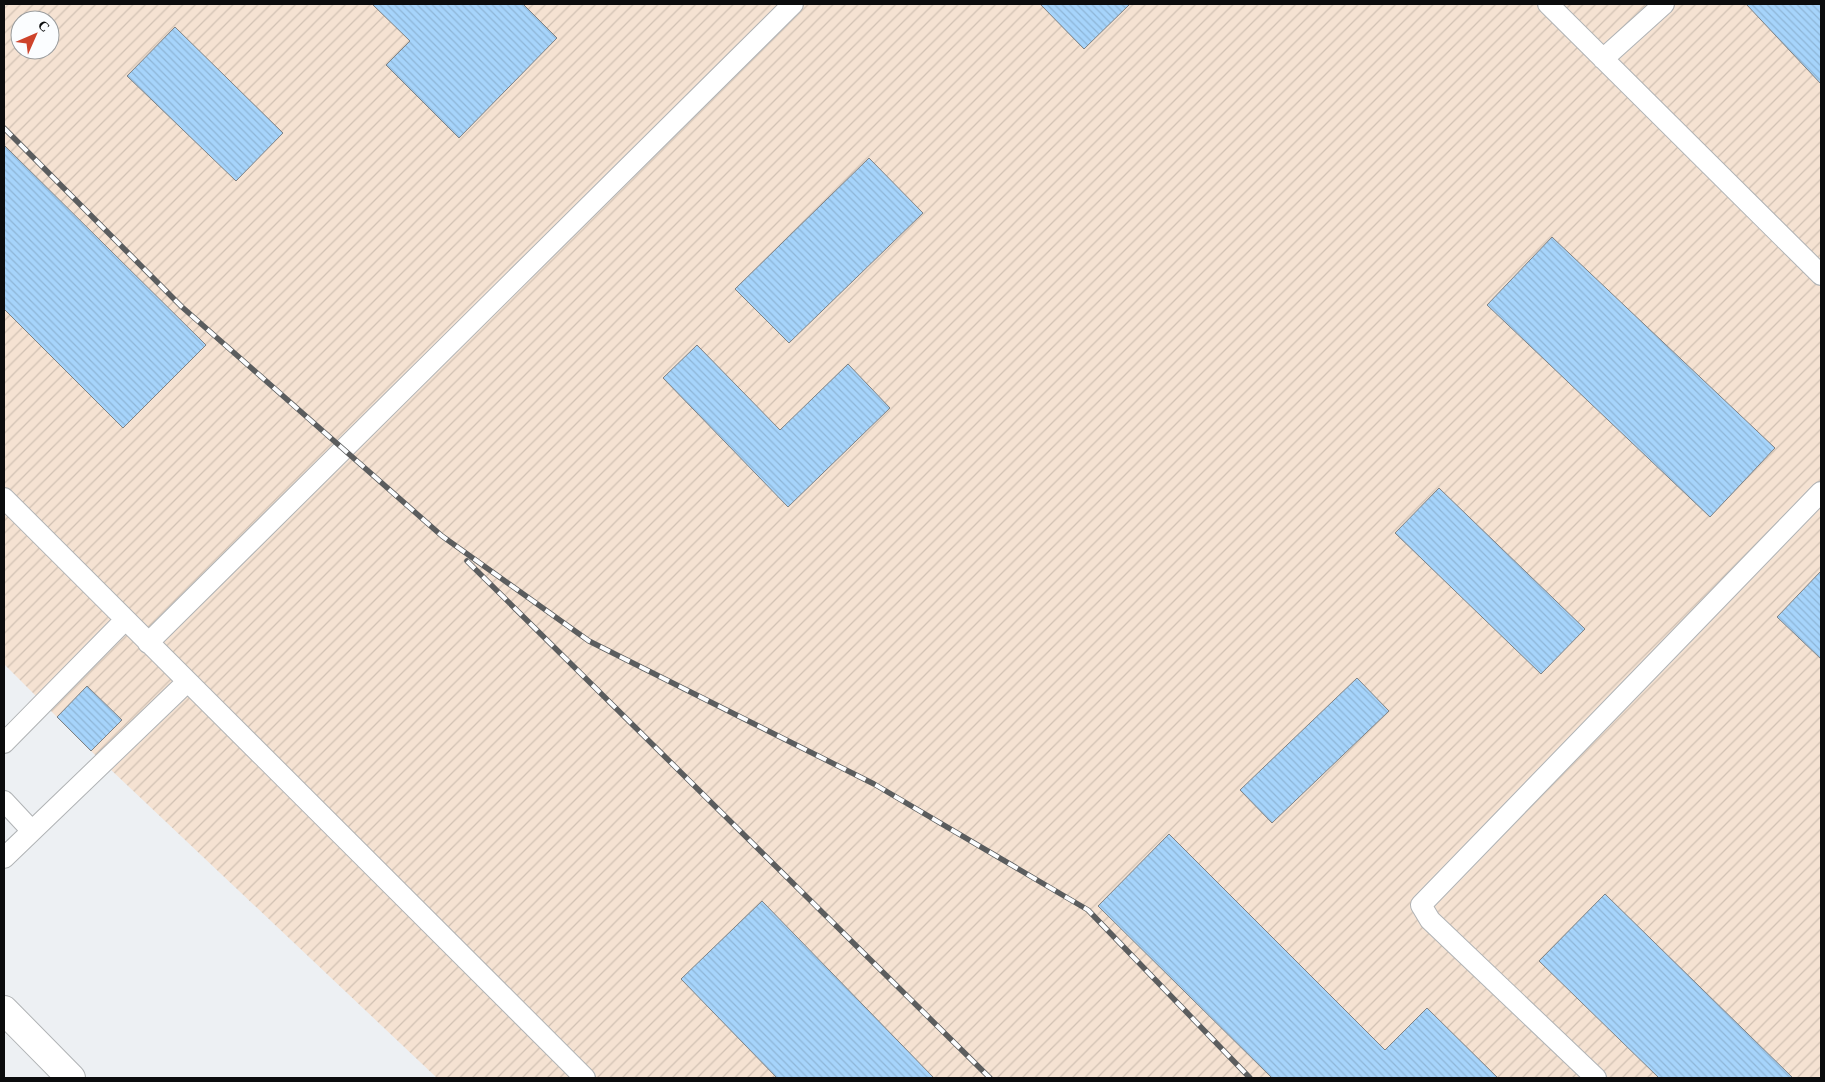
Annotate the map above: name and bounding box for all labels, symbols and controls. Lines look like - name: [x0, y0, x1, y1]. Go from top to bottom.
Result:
- north arrow: [10, 10, 60, 60]
- text: С: [35, 17, 53, 35]

